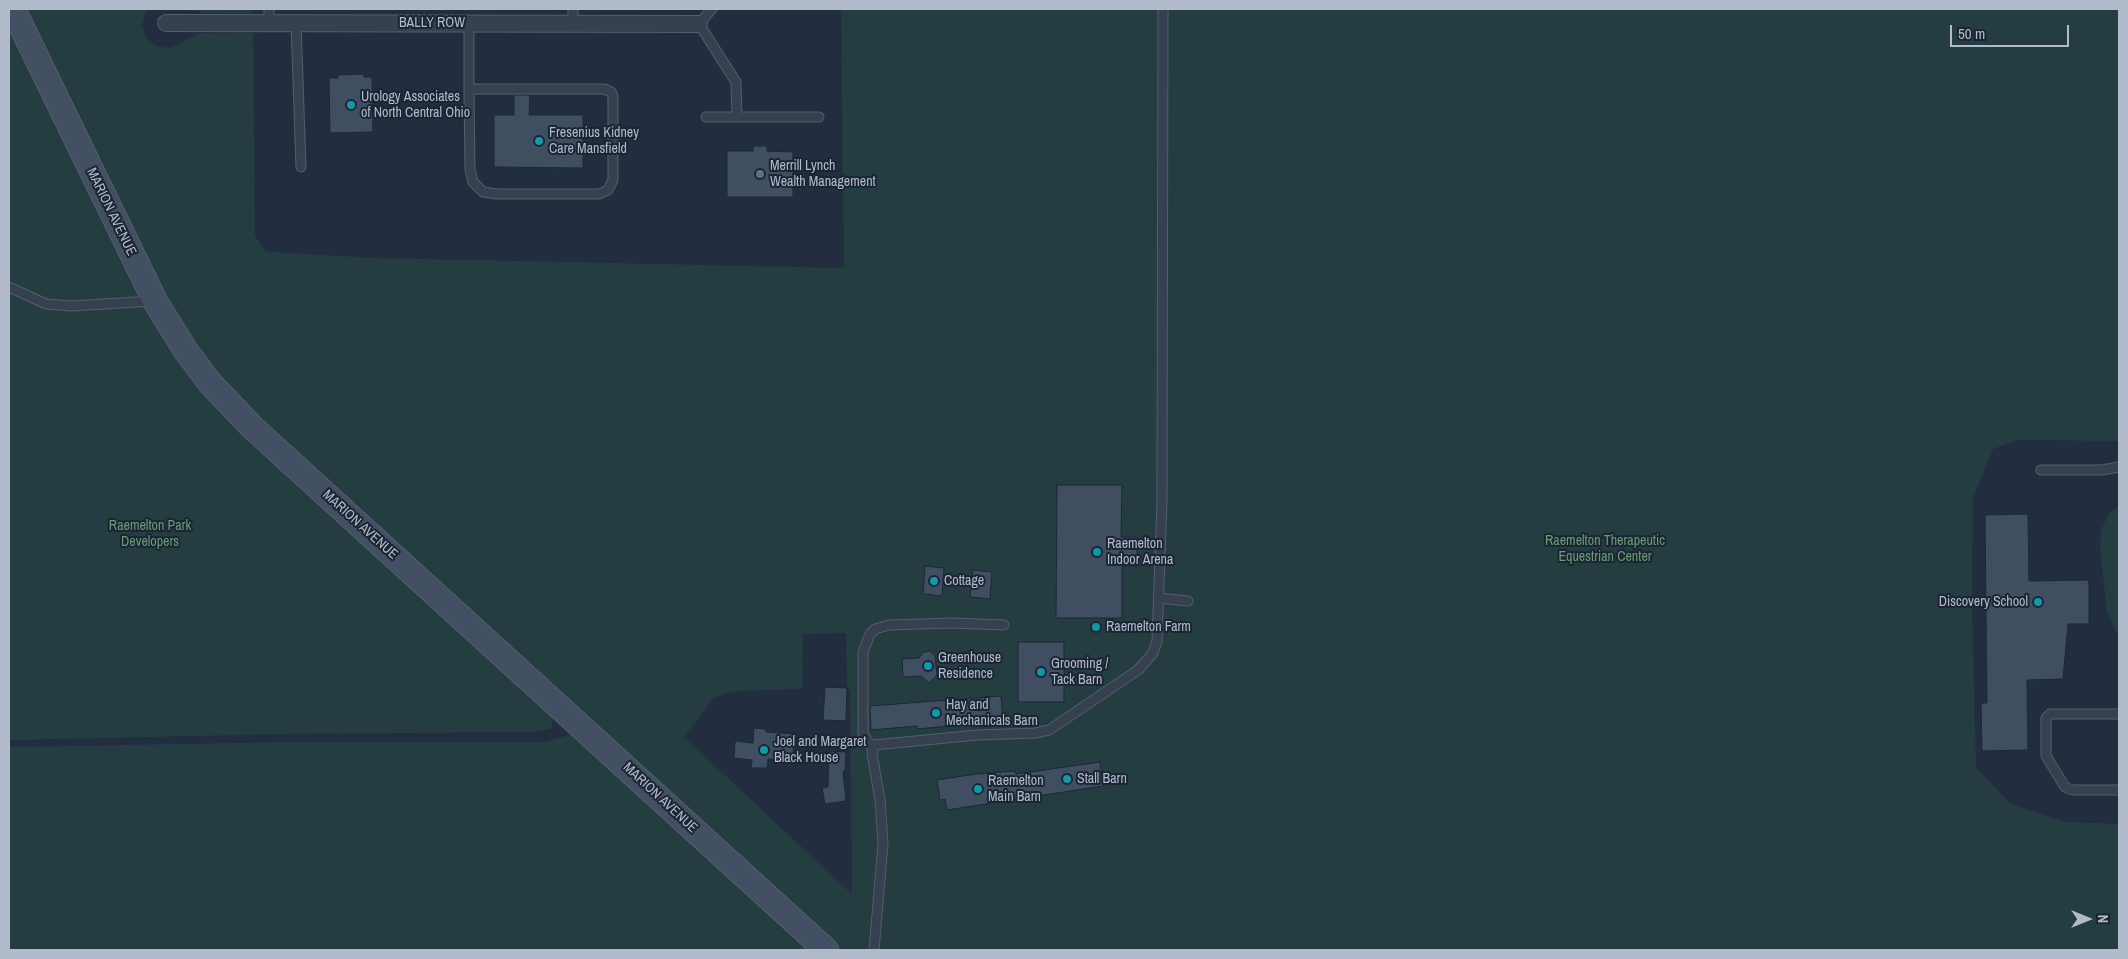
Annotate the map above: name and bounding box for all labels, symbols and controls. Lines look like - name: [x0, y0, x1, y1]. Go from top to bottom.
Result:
- street label: BALLY ROW: [399, 15, 465, 31]
- scale bar: [1953, 15, 2072, 47]
- text: 50 m: [1958, 23, 1985, 44]
- place label: Urology Associates of North Central Ohio: [361, 89, 470, 121]
- marker: Urology Associates of North Central Ohio: [345, 99, 357, 111]
- place label: Fresenius Kidney Care Mansfield: [549, 125, 639, 158]
- marker: Fresenius Kidney Care Mansfield: [533, 135, 545, 147]
- place label: Merrill Lynch Wealth Management: [770, 158, 876, 190]
- street label: MARION AVENUE: [83, 165, 139, 259]
- marker: Merrill Lynch Wealth Management: [754, 168, 766, 180]
- street label: MARION AVENUE: [319, 487, 401, 563]
- park label: Raemelton Park Developers: [109, 518, 191, 550]
- park label: Raemelton Therapeutic Equestrian Center: [1545, 533, 1665, 566]
- place label: Raemelton Indoor Arena: [1107, 536, 1173, 568]
- marker: Raemelton Indoor Arena: [1091, 546, 1103, 558]
- place label: Cottage: [944, 573, 984, 589]
- marker: Cottage: [928, 575, 940, 587]
- place label: Discovery School: [1939, 594, 2028, 610]
- marker: Discovery School: [2032, 596, 2044, 608]
- place label: Raemelton Farm: [1106, 619, 1191, 635]
- marker: Raemelton Farm: [1090, 621, 1102, 633]
- place label: Greenhouse Residence: [938, 650, 1001, 682]
- place label: Grooming / Tack Barn: [1051, 656, 1108, 689]
- marker: Greenhouse Residence: [922, 660, 934, 672]
- marker: Grooming / Tack Barn: [1035, 666, 1047, 678]
- place label: Hay and Mechanicals Barn: [946, 697, 1038, 730]
- marker: Hay and Mechanicals Barn: [930, 707, 942, 719]
- place label: Joel and Margaret Black House: [774, 734, 867, 766]
- marker: Joel and Margaret Black House: [758, 744, 770, 756]
- street label: MARION AVENUE: [619, 759, 701, 837]
- place label: Stall Barn: [1077, 771, 1127, 787]
- place label: Raemelton Main Barn: [988, 773, 1044, 806]
- marker: Stall Barn: [1061, 773, 1073, 785]
- marker: Raemelton Main Barn: [972, 783, 984, 795]
- north arrow: [2063, 894, 2113, 944]
- text: N: [2094, 915, 2112, 923]

